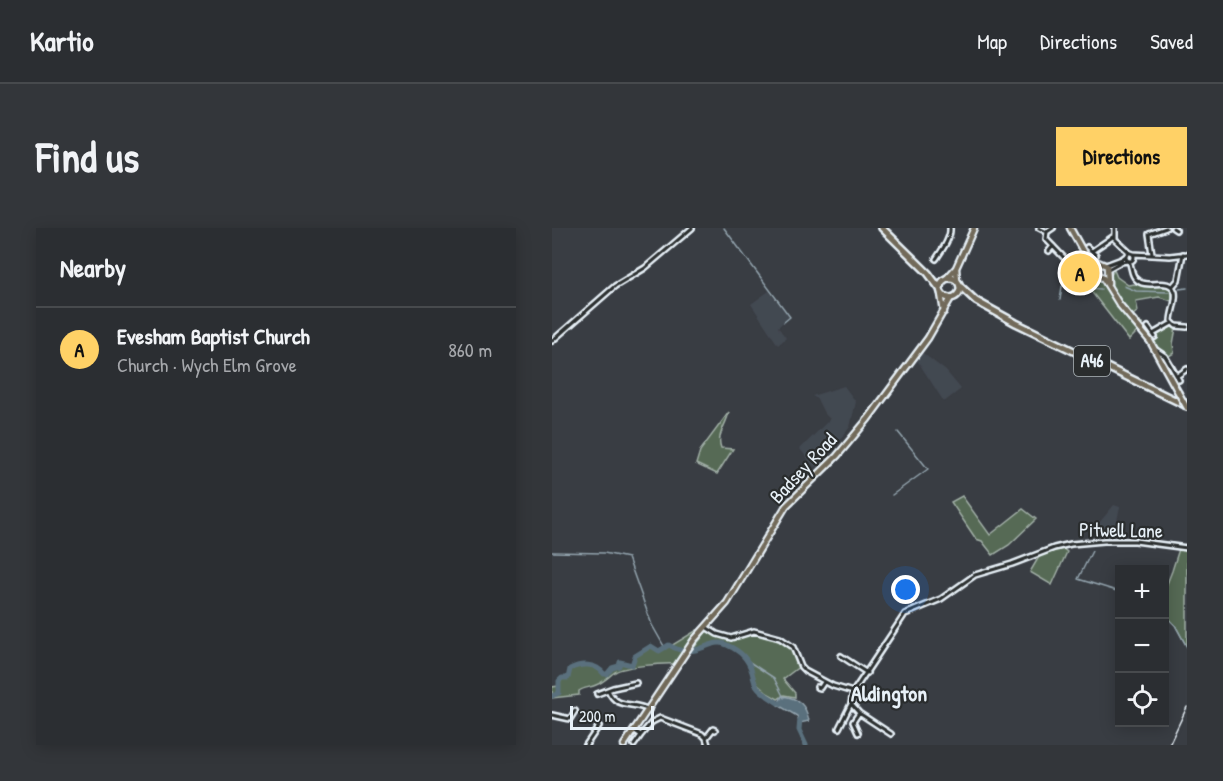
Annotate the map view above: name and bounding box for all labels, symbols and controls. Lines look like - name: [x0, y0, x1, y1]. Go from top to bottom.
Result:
- text: Kartio: [30, 22, 94, 60]
- text: Map: [977, 27, 1007, 56]
- text: Directions: [1040, 27, 1117, 56]
- text: Saved: [1150, 27, 1193, 56]
- button: Directions: [1056, 127, 1187, 186]
- text: Find us: [36, 128, 139, 185]
- text: Nearby: [60, 250, 126, 285]
- pin: A: [1060, 250, 1100, 296]
- text: Evesham Baptist Church: [117, 321, 310, 351]
- text: A: [75, 336, 84, 363]
- text: 860 m: [448, 336, 492, 363]
- road number: A46: [1074, 346, 1110, 376]
- text: Church · Wych Elm Grove: [117, 351, 297, 378]
- street label: Badsey Road: [763, 426, 842, 509]
- street label: Pitwell Lane: [1079, 515, 1163, 544]
- map controls: [1115, 565, 1169, 727]
- button: +: [1115, 565, 1169, 619]
- your location: [891, 575, 920, 604]
- button: −: [1115, 619, 1169, 673]
- button: locate: [1115, 673, 1169, 727]
- district label: Aldington: [851, 678, 927, 709]
- scale bar: [570, 703, 654, 730]
- text: 200 m: [579, 705, 615, 727]

